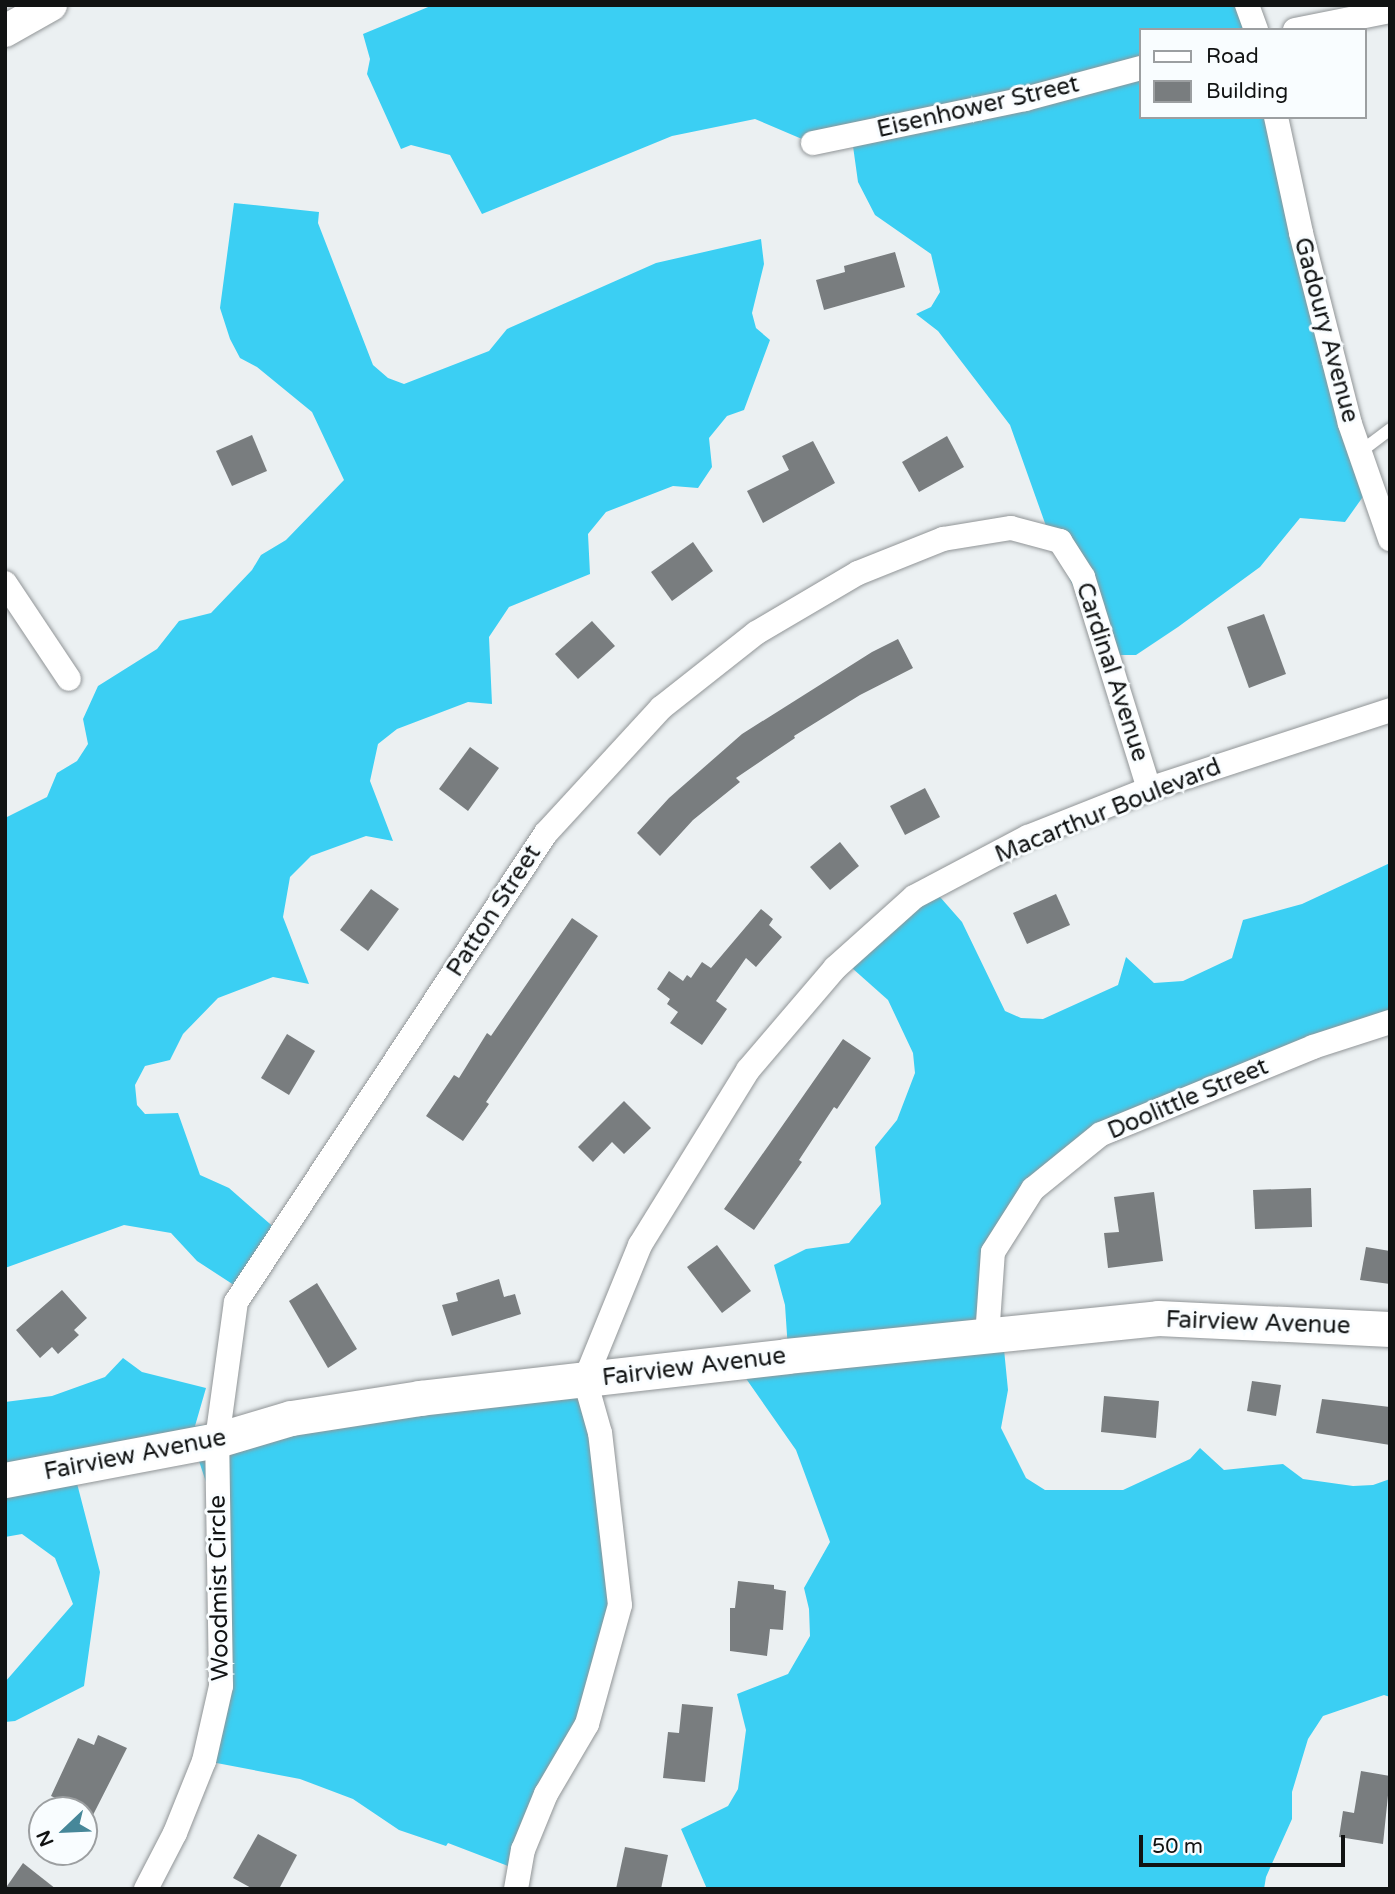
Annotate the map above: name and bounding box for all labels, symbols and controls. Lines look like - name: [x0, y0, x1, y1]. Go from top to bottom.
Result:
- legend: [1140, 28, 1367, 119]
- text: Road: [1206, 44, 1259, 69]
- street label: Eisenhower Street: [874, 70, 1082, 144]
- text: Building: [1206, 79, 1288, 104]
- street label: Gadoury Avenue: [1287, 234, 1365, 426]
- street label: Cardinal Avenue: [1070, 579, 1154, 765]
- street label: Macarthur Boulevard: [991, 752, 1225, 870]
- street label: Patton Street: [441, 840, 547, 982]
- street label: Doolittle Street: [1103, 1052, 1273, 1146]
- street label: Fairview Avenue: [1165, 1305, 1351, 1341]
- street label: Fairview Avenue: [601, 1341, 787, 1393]
- street label: Fairview Avenue: [42, 1423, 228, 1487]
- street label: Woodmist Circle: [203, 1495, 235, 1681]
- north arrow: [28, 1796, 98, 1866]
- scale bar: [1143, 1820, 1350, 1864]
- text: N: [32, 1827, 59, 1850]
- text: 50 m: [1152, 1834, 1203, 1859]

